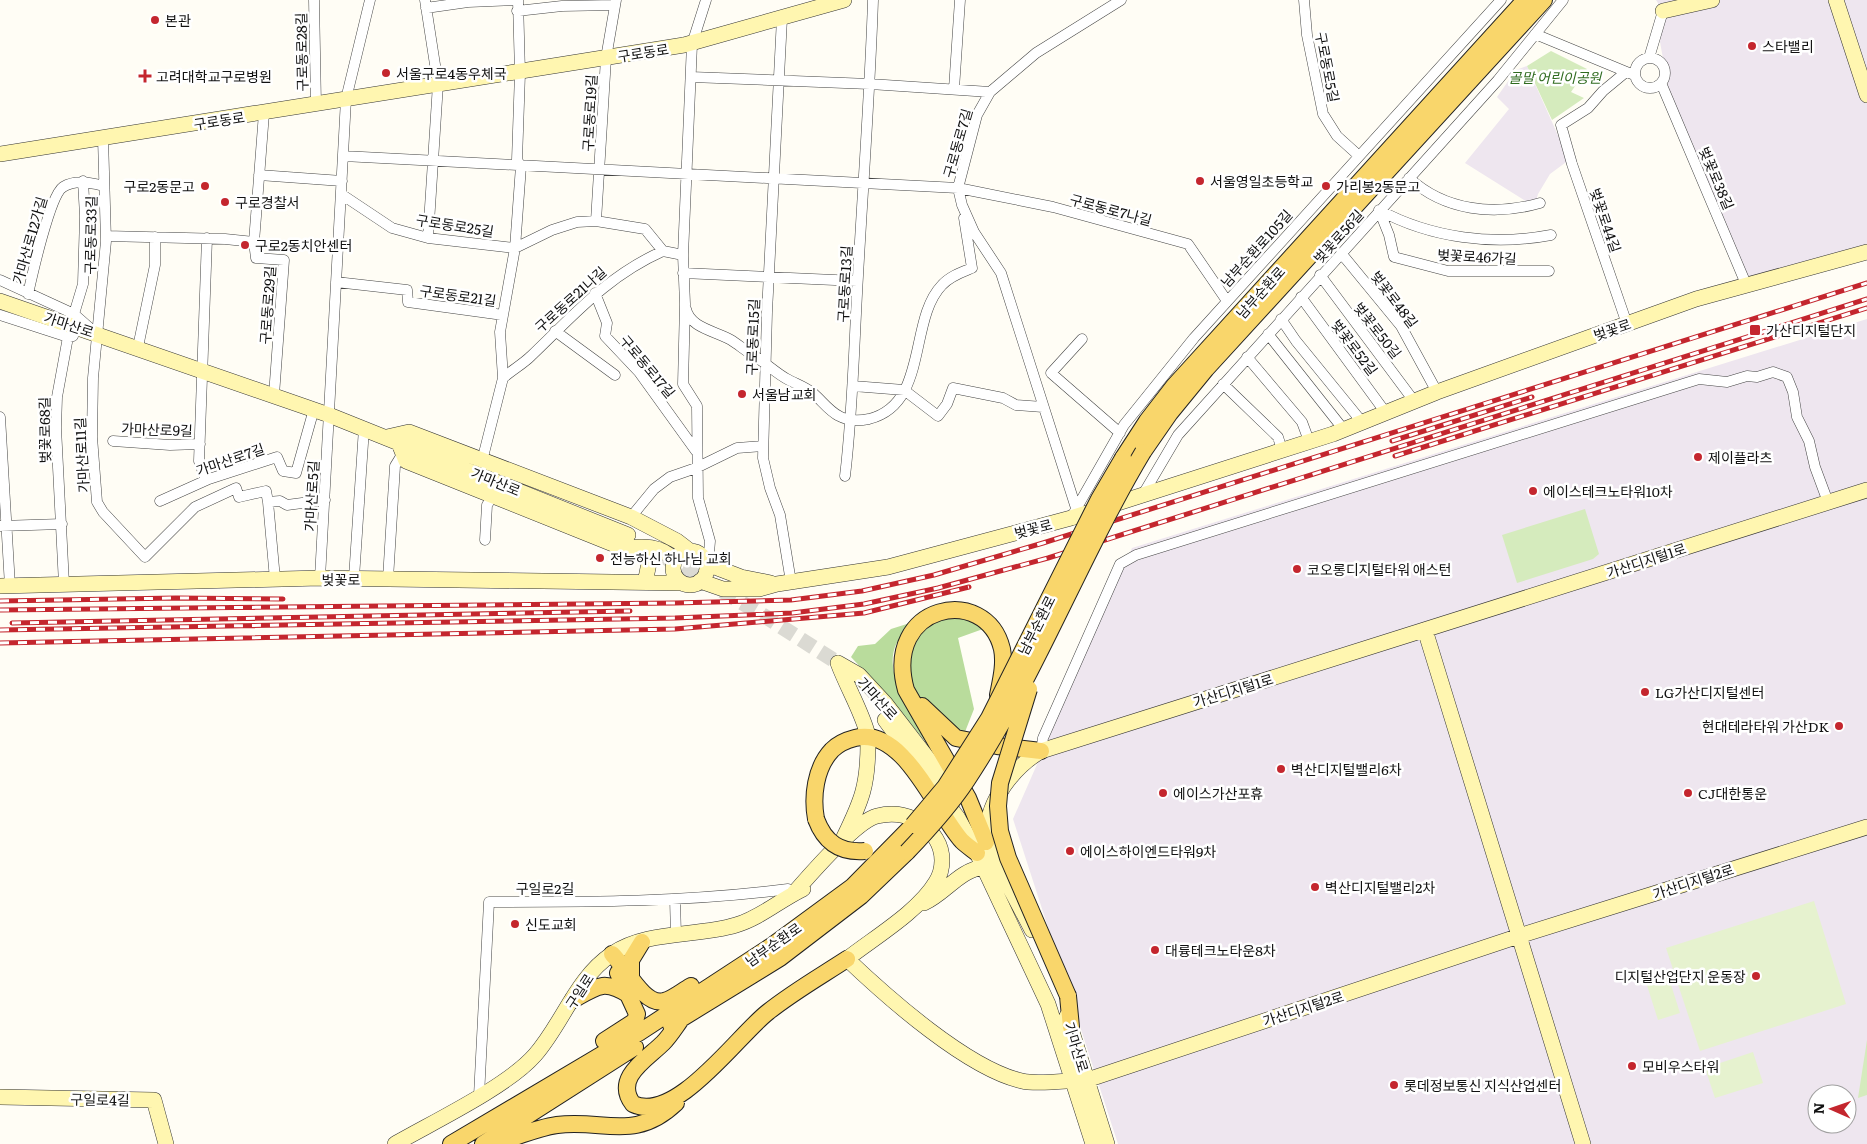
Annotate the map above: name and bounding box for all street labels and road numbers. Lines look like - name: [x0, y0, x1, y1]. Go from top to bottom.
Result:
- street label: 구로동로28길: [290, 12, 312, 92]
- street label: 구로동로5길: [1311, 30, 1345, 104]
- street label: 구로동로: [616, 38, 670, 66]
- street label: 구로동로19길: [577, 74, 601, 152]
- street label: 구로동로: [192, 106, 246, 134]
- street label: 구로동로7길: [938, 106, 976, 180]
- street label: 벚꽃로38길: [1695, 143, 1739, 213]
- street label: 벚꽃로44길: [1586, 185, 1626, 255]
- street label: 구로동로7나길: [1068, 188, 1154, 230]
- street label: 가마산로12가길: [7, 194, 51, 286]
- street label: 구로동로33길: [79, 195, 101, 275]
- street label: 남부순환로105길: [1216, 205, 1296, 291]
- street label: 벚꽃로56길: [1308, 205, 1368, 267]
- street label: 구로동로25길: [415, 209, 495, 241]
- street label: 벚꽃로46가길: [1437, 244, 1517, 268]
- street label: 구로동로13길: [832, 245, 856, 323]
- street label: 구로동로21나길: [530, 261, 610, 337]
- street label: 남부순환로: [1231, 261, 1289, 323]
- street label: 구로동로29길: [254, 265, 280, 345]
- street label: 벚꽃로48길: [1367, 266, 1423, 332]
- street label: 구로동로21길: [418, 280, 498, 310]
- street label: 구로동로15길: [741, 298, 763, 376]
- street label: 벚꽃로50길: [1350, 298, 1406, 362]
- street label: 가마산로: [41, 307, 97, 342]
- street label: 벚꽃로: [1590, 313, 1634, 345]
- street label: 벚꽃로52길: [1327, 315, 1383, 379]
- street label: 구로동로17길: [616, 330, 680, 402]
- street label: 벚꽃로68길: [33, 396, 55, 464]
- street label: 가마산로11길: [69, 417, 93, 493]
- street label: 가마산로9길: [121, 418, 193, 440]
- street label: 가마산로7길: [193, 438, 267, 480]
- street label: 가마산로5길: [299, 460, 323, 532]
- street label: 가마산로: [468, 462, 524, 500]
- street label: 벚꽃로: [1012, 513, 1054, 543]
- street label: 가산디지털1로: [1603, 538, 1689, 582]
- street label: 벚꽃로: [322, 569, 360, 589]
- street label: 남부순환로: [1012, 592, 1060, 658]
- street label: 가산디지털1로: [1190, 668, 1276, 712]
- street label: 가마산로: [853, 672, 903, 724]
- street label: 가산디지털2로: [1650, 858, 1736, 904]
- street label: 구일로2길: [516, 878, 574, 898]
- street label: 남부순환로: [741, 917, 805, 971]
- street label: 구일로: [560, 969, 598, 1013]
- street label: 가산디지털2로: [1260, 985, 1346, 1031]
- street label: 가마산로: [1060, 1019, 1094, 1075]
- street label: 구일로4길: [70, 1088, 130, 1110]

